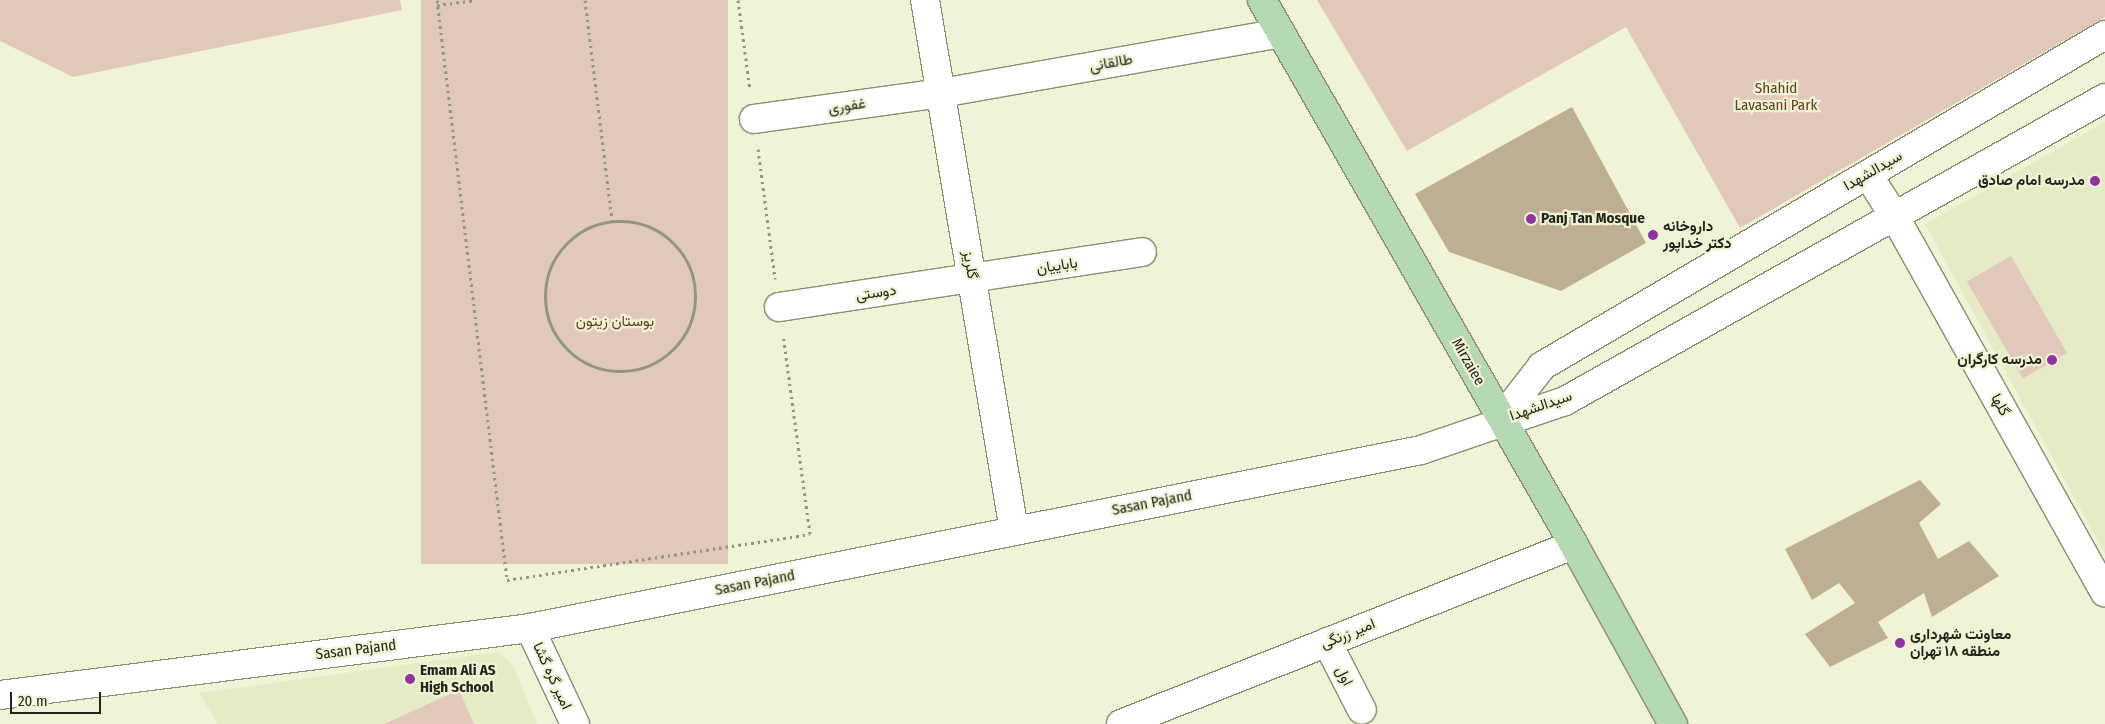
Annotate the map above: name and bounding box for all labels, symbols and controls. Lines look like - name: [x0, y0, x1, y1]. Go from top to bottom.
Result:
- street label: طالقانی: [1088, 50, 1134, 76]
- park label: Shahid Lavasani Park: [1735, 79, 1817, 114]
- street label: غفوری: [827, 94, 867, 118]
- street label: سیدالشهدا: [1841, 147, 1905, 195]
- place label: مدرسه امام صادق: [1978, 172, 2085, 190]
- marker: مدرسه امام صادق: [2089, 175, 2101, 187]
- place label: Panj Tan Mosque: [1541, 210, 1645, 228]
- marker: Panj Tan Mosque: [1525, 213, 1537, 225]
- place label: داروخانه دکتر خداپور: [1663, 217, 1732, 252]
- marker: داروخانه دکتر خداپور: [1647, 229, 1659, 241]
- street label: گلریز: [959, 250, 981, 280]
- street label: باباییان: [1035, 254, 1079, 278]
- street label: دوستی: [855, 281, 897, 305]
- park label: بوستان زیتون: [576, 313, 654, 331]
- street label: Mirzaiee: [1447, 335, 1489, 389]
- place label: مدرسه کارگران: [1957, 351, 2042, 369]
- marker: مدرسه کارگران: [2046, 354, 2058, 366]
- street label: سیدالشهدا: [1508, 387, 1574, 425]
- street label: گلها: [1987, 391, 2013, 419]
- street label: Sasan Pajand: [1110, 486, 1194, 520]
- street label: Sasan Pajand: [713, 566, 797, 600]
- street label: امیر زرنگی: [1318, 615, 1378, 653]
- place label: معاونت شهرداری منطقه ۱۸ تهران: [1910, 625, 2011, 660]
- street label: Sasan Pajand: [315, 636, 397, 664]
- marker: معاونت شهرداری منطقه ۱۸ تهران: [1894, 637, 1906, 649]
- street label: امیر گره گشا: [529, 640, 575, 712]
- place label: Emam Ali AS High School: [420, 661, 496, 696]
- street label: اول: [1332, 663, 1356, 689]
- marker: Emam Ali AS High School: [404, 673, 416, 685]
- scale bar: [12, 682, 104, 714]
- text: 20 m: [18, 692, 48, 710]

